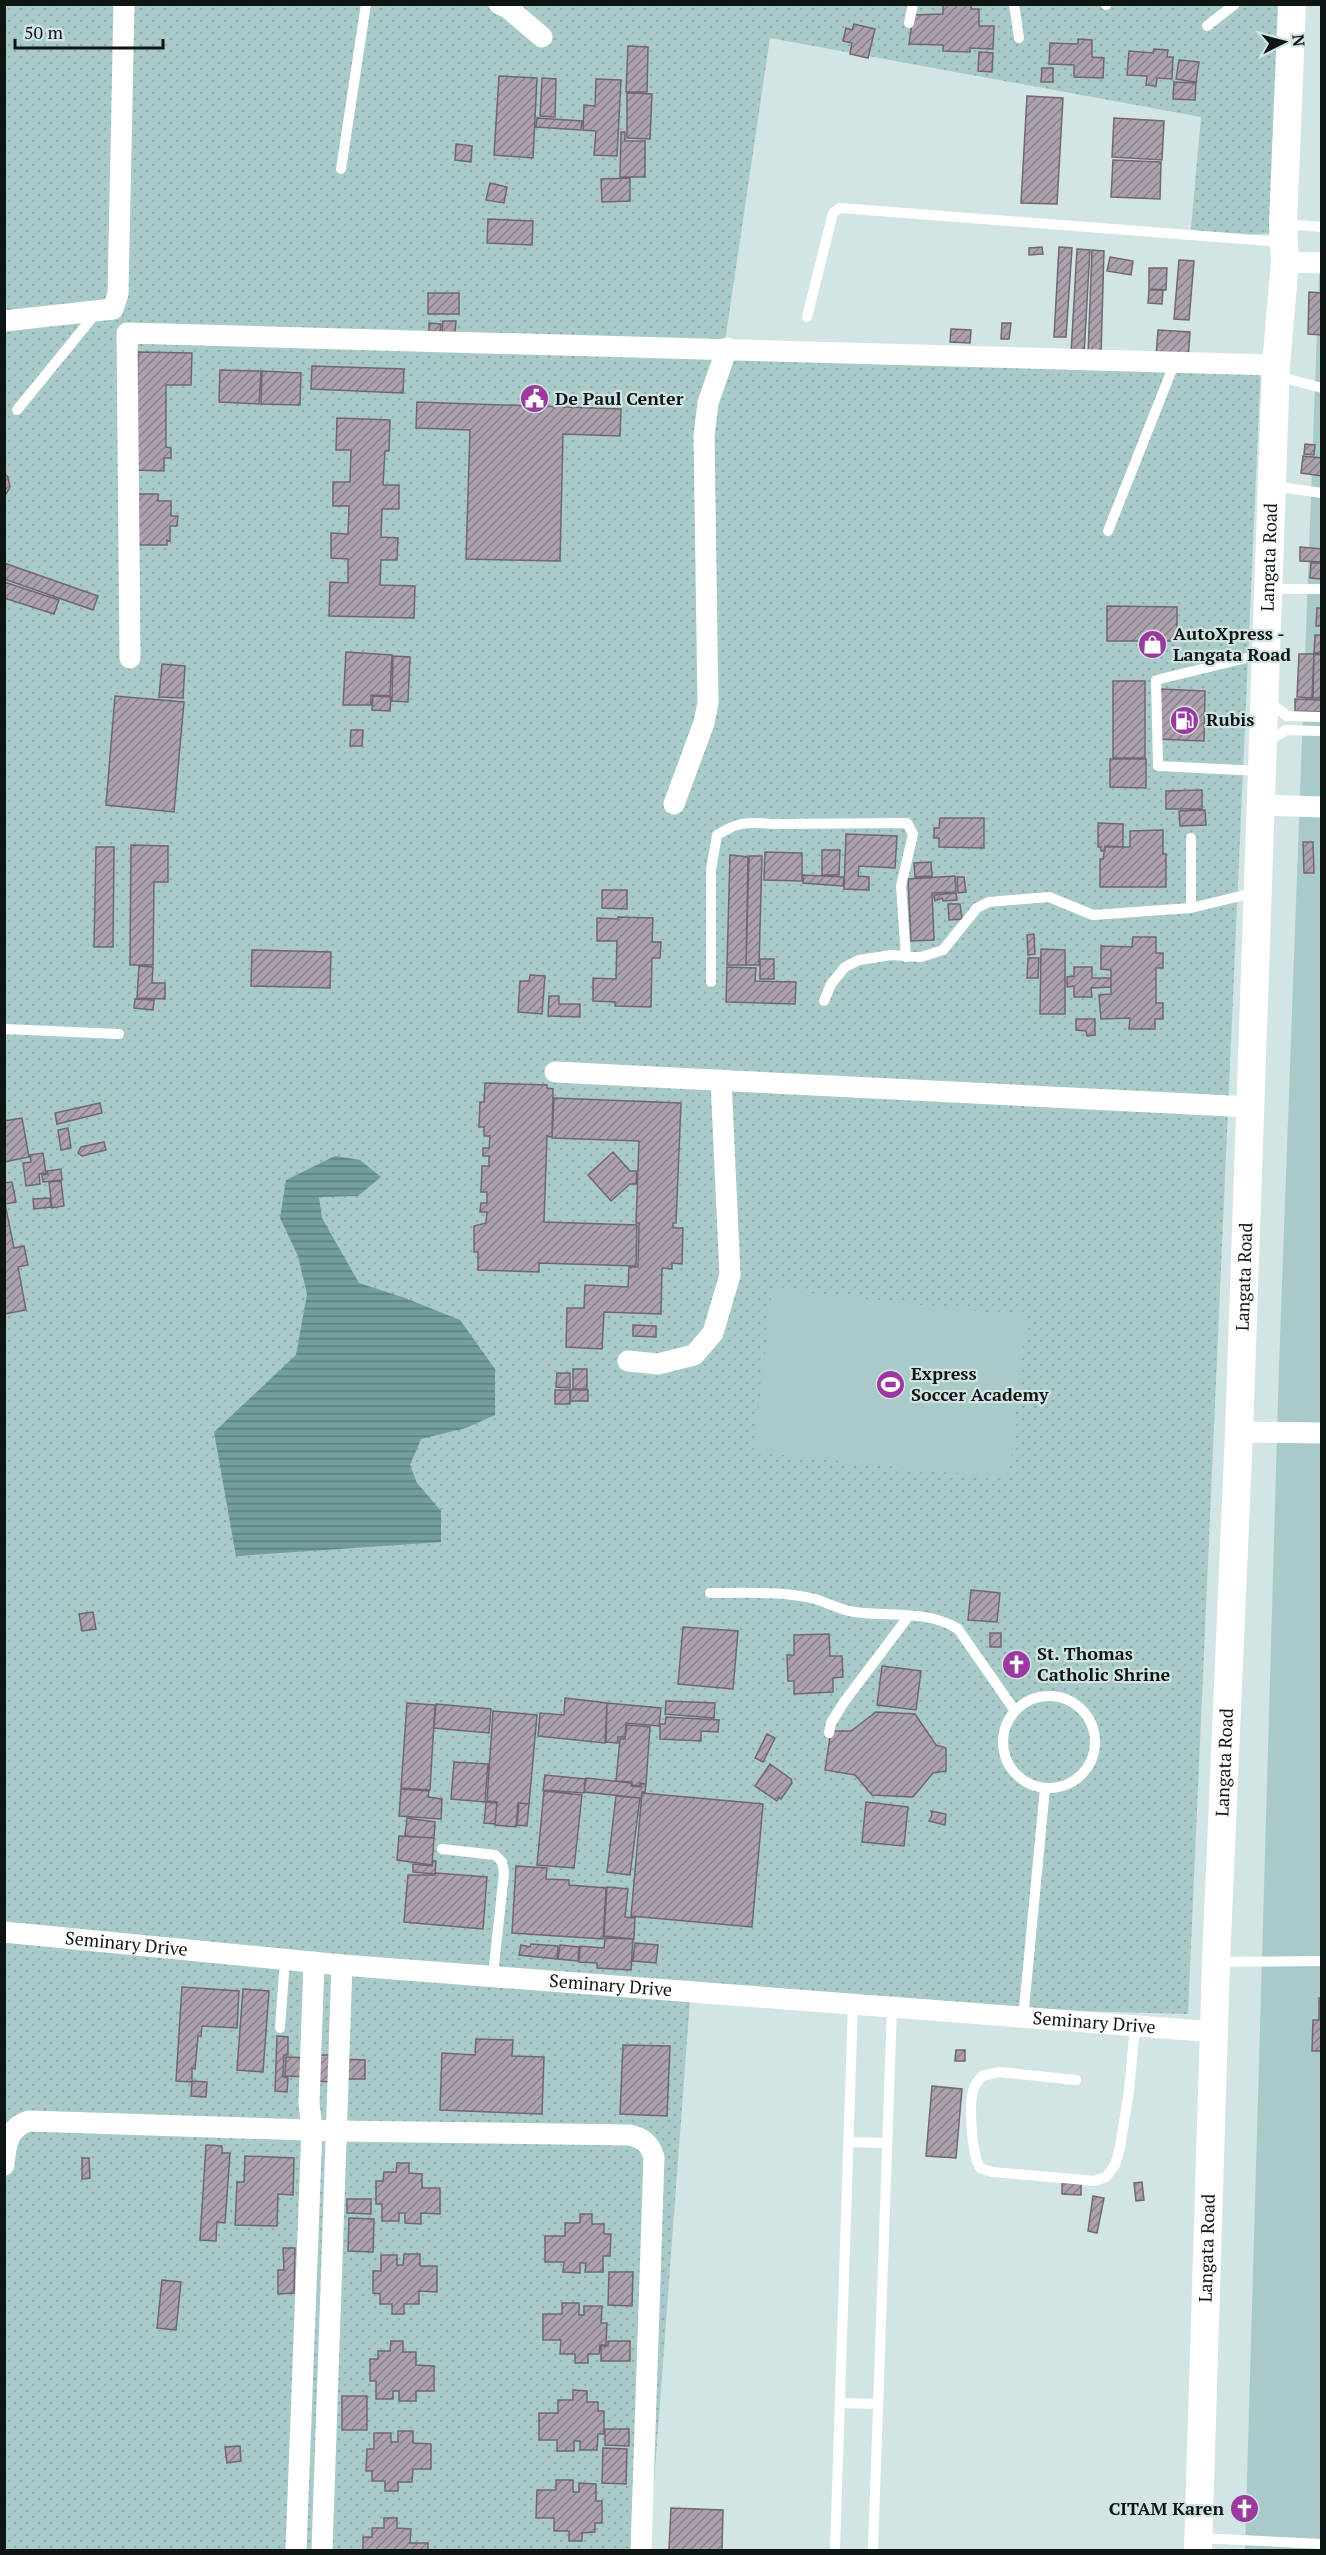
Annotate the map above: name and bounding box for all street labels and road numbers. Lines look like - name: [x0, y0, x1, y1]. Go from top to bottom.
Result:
- street label: Langata Road: [1254, 503, 1282, 612]
- street label: Langata Road: [1230, 1222, 1257, 1332]
- street label: Langata Road: [1209, 1708, 1238, 1817]
- street label: Seminary Drive: [64, 1925, 189, 1961]
- street label: Seminary Drive: [548, 1968, 673, 2001]
- street label: Seminary Drive: [1032, 2005, 1157, 2038]
- street label: Langata Road: [1193, 2193, 1220, 2303]

